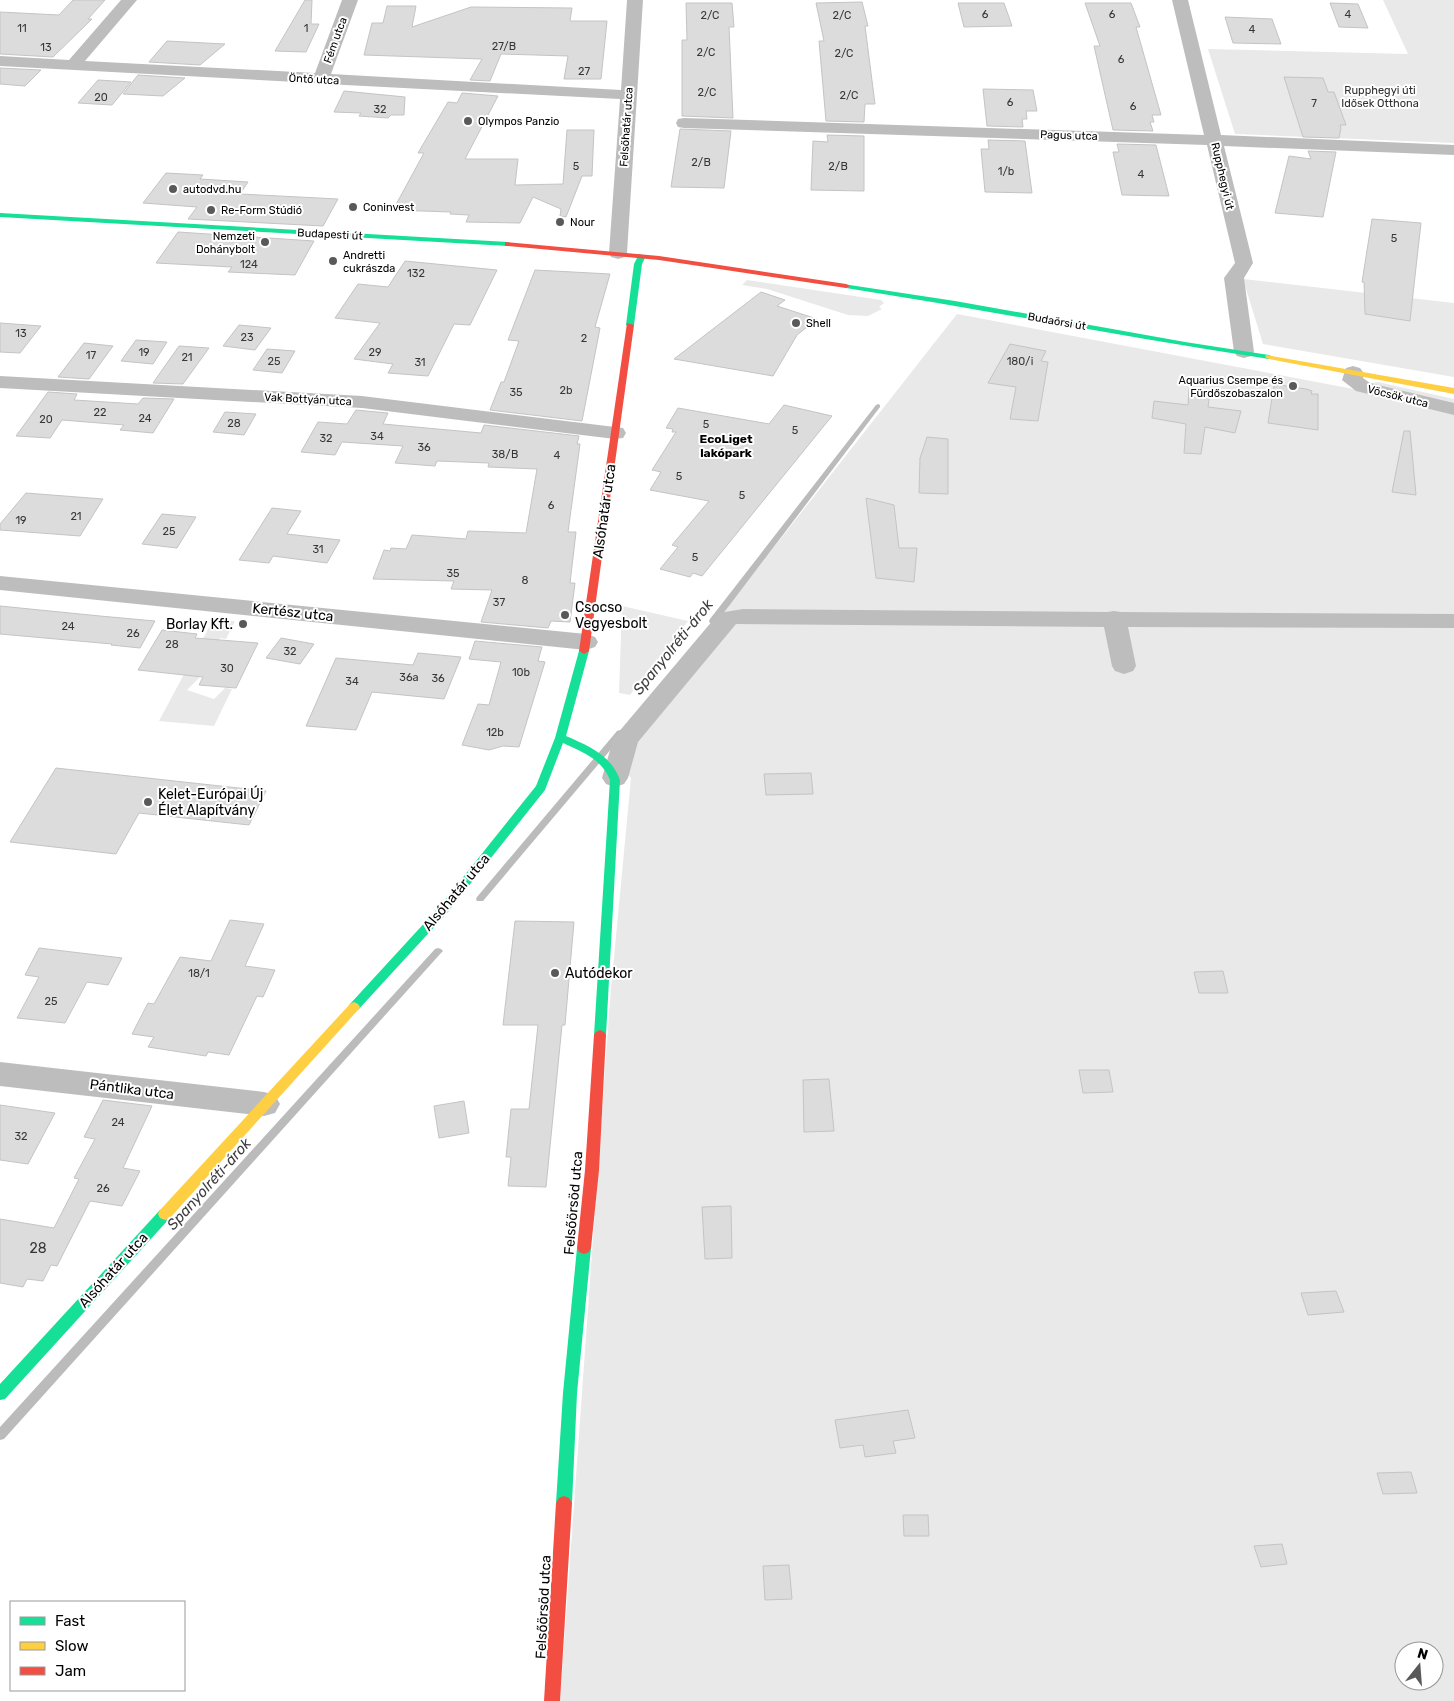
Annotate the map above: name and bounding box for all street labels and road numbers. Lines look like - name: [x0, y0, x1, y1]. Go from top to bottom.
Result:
- street label: Fém utca: [321, 15, 350, 65]
- street label: Öntő utca: [288, 72, 339, 87]
- street label: Felsőhatár utca: [617, 87, 636, 167]
- street label: Pagus utca: [1040, 128, 1098, 143]
- street label: Rupphegyi út: [1208, 141, 1237, 212]
- street label: Budapesti út: [297, 226, 364, 243]
- street label: Budaörsi út: [1027, 310, 1088, 333]
- street label: Vöcsök utca: [1366, 383, 1430, 410]
- street label: Vak Bottyán utca: [264, 391, 352, 408]
- street label: Alsóhatár utca: [589, 463, 620, 559]
- street label: Kertész utca: [252, 600, 334, 625]
- street label: Alsóhatár utca: [419, 850, 493, 934]
- street label: Pántlika utca: [89, 1076, 175, 1103]
- street label: Felsőörsöd utca: [560, 1150, 587, 1256]
- street label: Alsóhatár utca: [75, 1229, 152, 1311]
- street label: Felsőörsöd utca: [532, 1555, 555, 1659]

